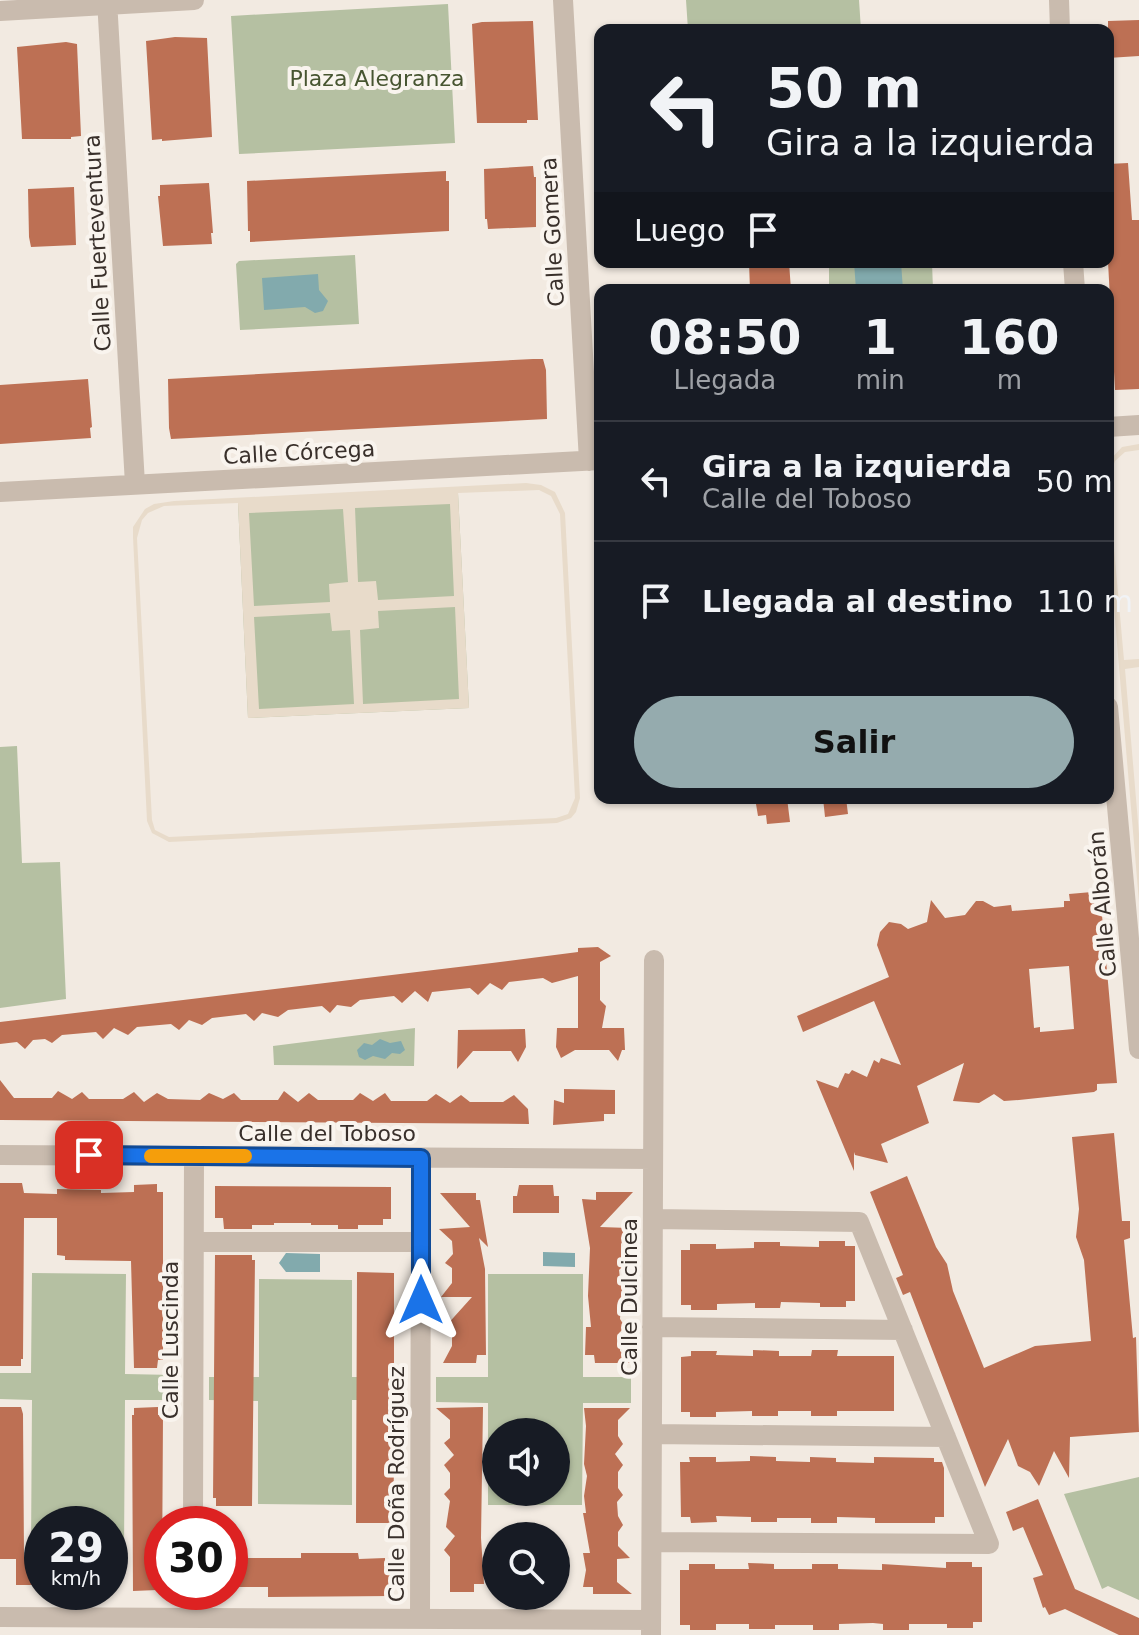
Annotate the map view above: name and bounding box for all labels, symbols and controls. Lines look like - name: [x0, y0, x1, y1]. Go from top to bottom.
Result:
- text: 50 m: [766, 55, 922, 120]
- icon: left: [634, 56, 738, 160]
- park label: Plaza Alegranza: [289, 66, 465, 91]
- text: Gira a la izquierda: [766, 122, 1095, 163]
- street label: Calle Fuerteventura: [79, 134, 116, 352]
- street label: Calle Gomera: [536, 157, 569, 307]
- icon: arrive: [741, 208, 785, 252]
- text: Luego: [634, 213, 725, 248]
- text: 08:50: [648, 309, 801, 365]
- text: 1: [864, 309, 897, 365]
- text: 160: [959, 309, 1059, 365]
- text: Llegada: [674, 365, 776, 395]
- text: min: [856, 365, 905, 395]
- text: m: [997, 365, 1022, 395]
- street label: Calle Córcega: [222, 436, 376, 469]
- text: Gira a la izquierda: [702, 449, 1012, 484]
- icon: left: [634, 459, 678, 503]
- text: 50 m: [1036, 464, 1113, 499]
- text: Calle del Toboso: [702, 484, 912, 514]
- icon: arrive: [634, 579, 678, 623]
- text: Llegada al destino: [702, 584, 1013, 619]
- text: 110 m: [1037, 584, 1133, 619]
- button: Salir: [634, 696, 1074, 788]
- street label: Calle Alborán: [1084, 830, 1121, 978]
- pin: [55, 1121, 123, 1189]
- street label: Calle del Toboso: [238, 1121, 416, 1146]
- icon: arrive: [67, 1133, 111, 1177]
- street label: Calle Dulcinea: [617, 1218, 642, 1376]
- position arrow: [379, 1258, 463, 1342]
- street label: Calle Luscinda: [158, 1261, 183, 1419]
- street label: Calle Doña Rodríguez: [384, 1366, 409, 1602]
- map controls: [482, 1418, 570, 1610]
- button: sound: [482, 1418, 570, 1506]
- speed limit sign: 30: [144, 1506, 248, 1610]
- button: search: [482, 1522, 570, 1610]
- text: 29: [48, 1525, 104, 1571]
- text: km/h: [51, 1566, 101, 1590]

